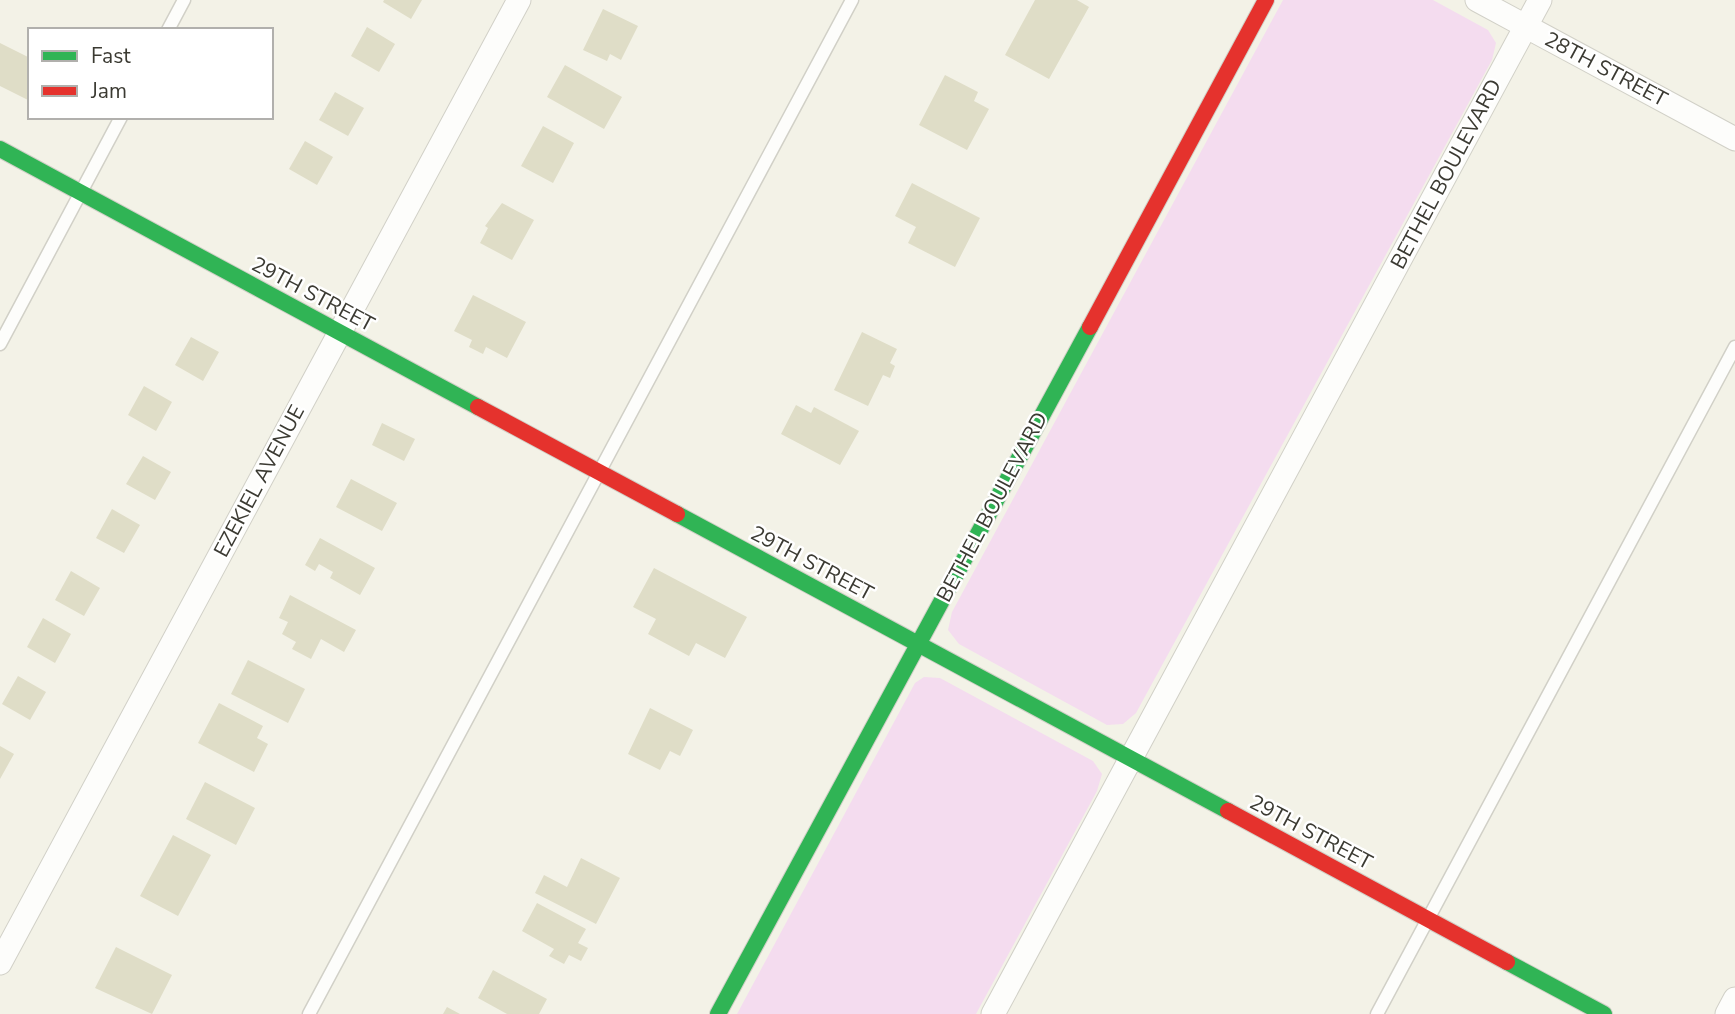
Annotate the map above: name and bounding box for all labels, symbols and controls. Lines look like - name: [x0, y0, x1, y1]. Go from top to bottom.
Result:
- street label: 28TH STREET: [1540, 25, 1673, 113]
- legend: [28, 28, 273, 119]
- text: Fast: [91, 42, 131, 70]
- street label: BETHEL BOULEVARD: [1384, 74, 1508, 274]
- text: Jam: [90, 77, 127, 105]
- street label: 29TH STREET: [247, 250, 380, 338]
- street label: EZEKIEL AVENUE: [207, 400, 311, 562]
- street label: BETHEL BOULEVARD: [930, 407, 1054, 607]
- street label: 29TH STREET: [746, 519, 879, 607]
- street label: 29TH STREET: [1245, 788, 1378, 876]

